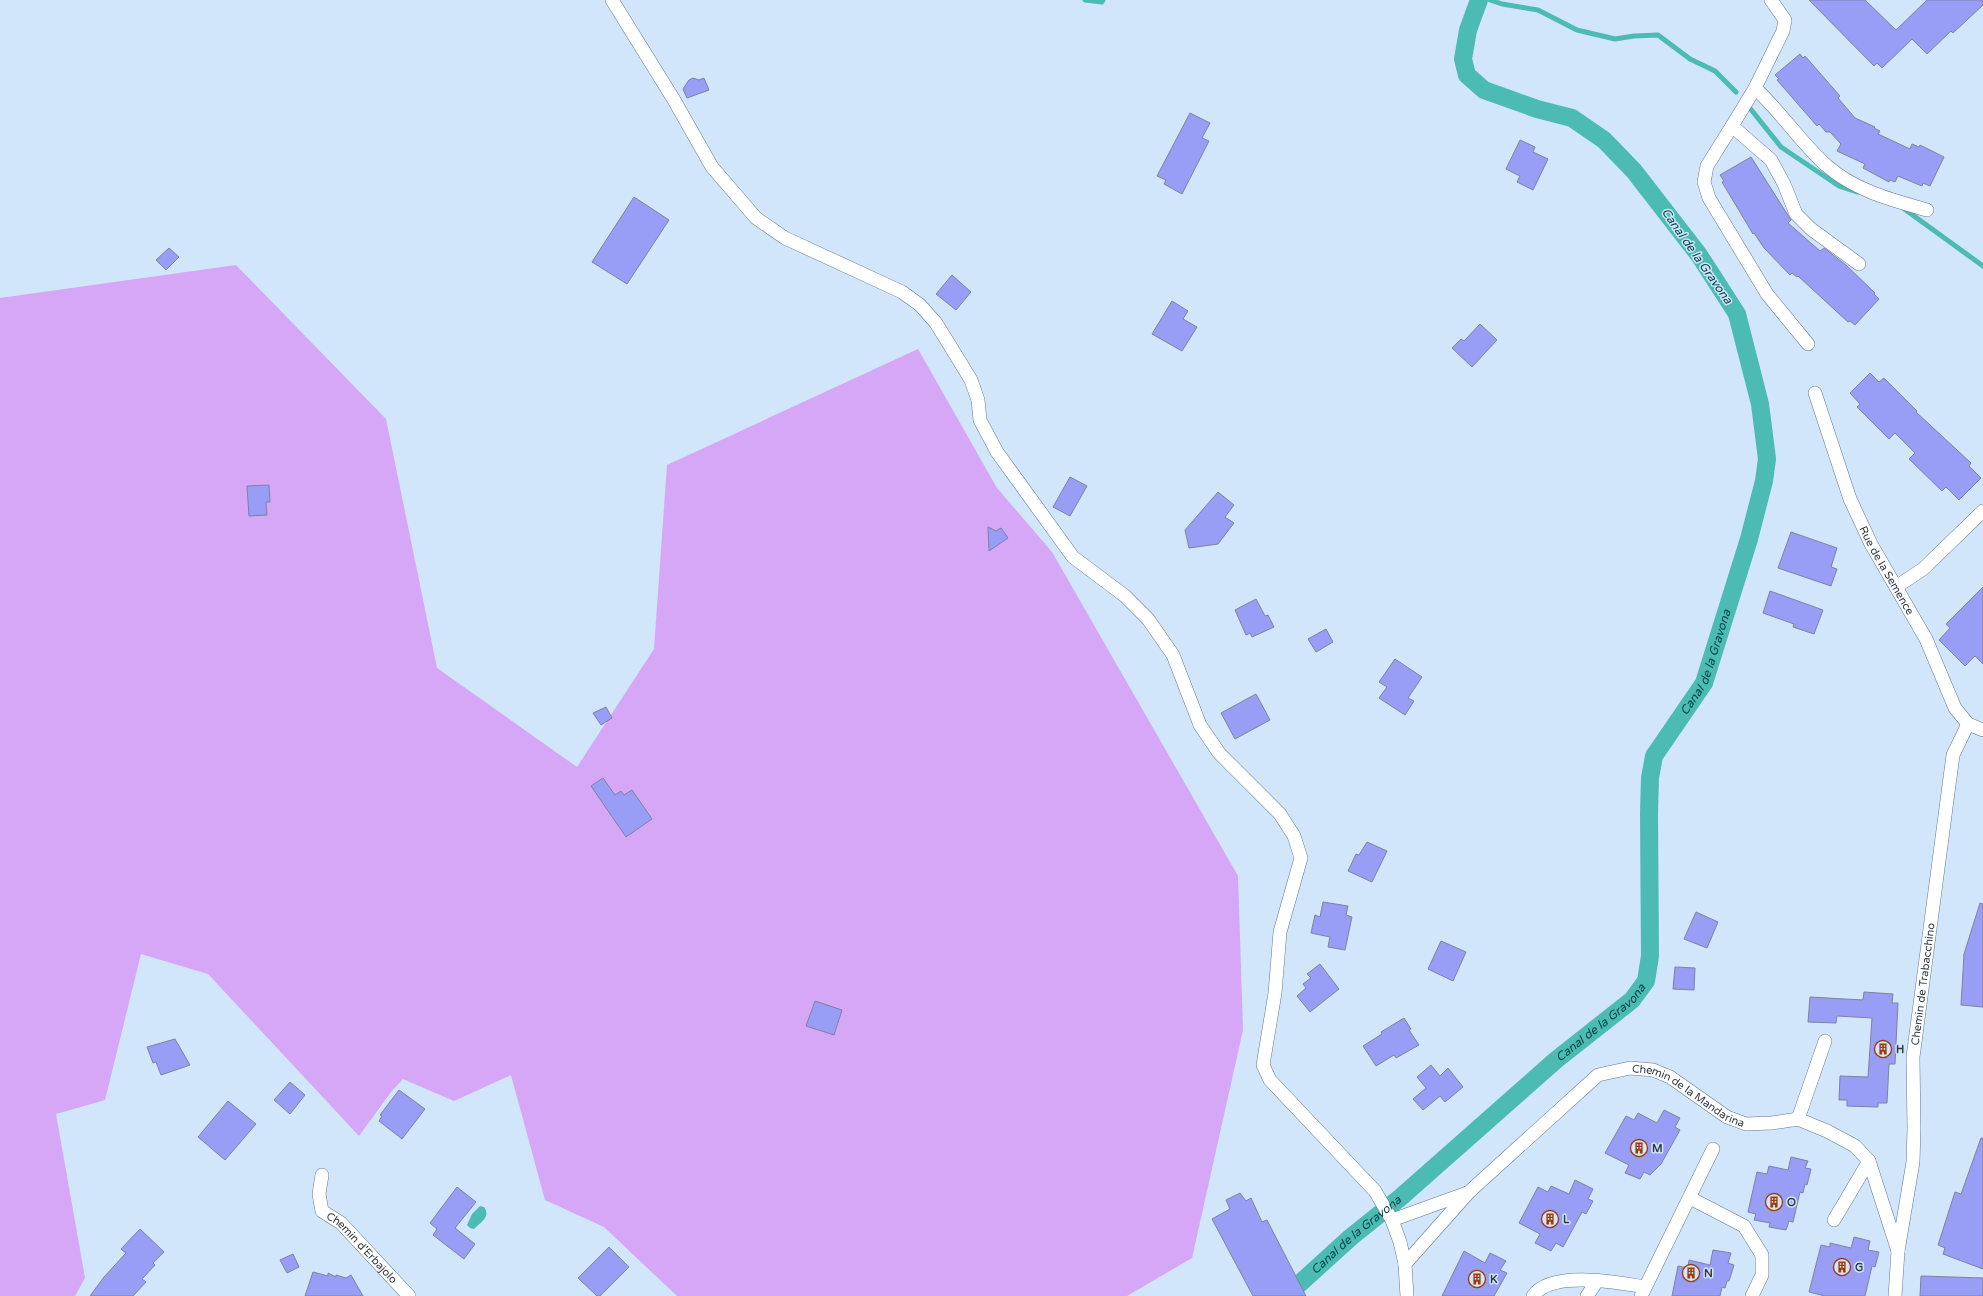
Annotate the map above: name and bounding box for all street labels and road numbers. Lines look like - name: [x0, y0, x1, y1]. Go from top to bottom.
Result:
- street label: Rue de la Semence: [1857, 524, 1917, 617]
- street label: Chemin de Trabacchino: [1908, 922, 1937, 1046]
- street label: Chemin de la Mandarina: [1631, 1062, 1746, 1129]
- street label: Chemin d'Erbajolo: [324, 1209, 400, 1286]

